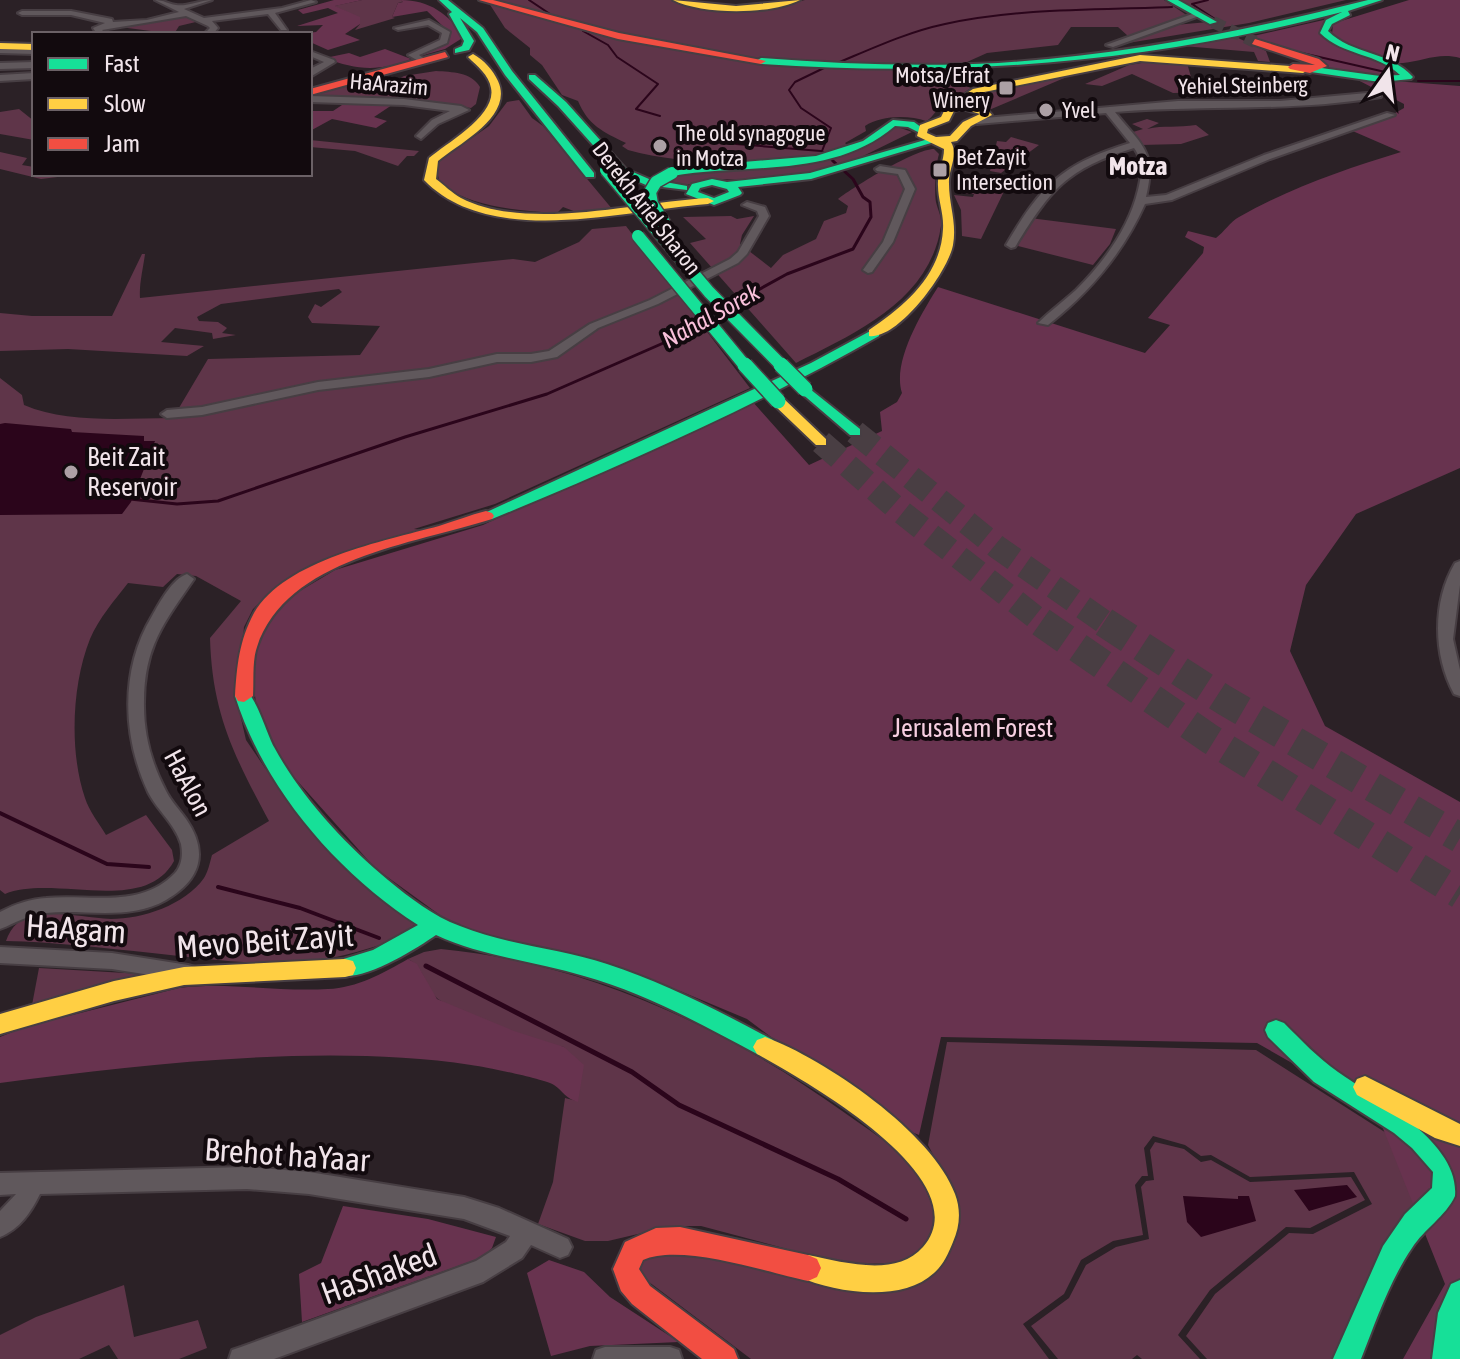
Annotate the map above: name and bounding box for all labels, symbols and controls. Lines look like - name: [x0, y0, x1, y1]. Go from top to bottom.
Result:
- legend: [32, 32, 312, 176]
- north arrow: [1348, 32, 1428, 112]
- text: N: [1383, 38, 1402, 67]
- text: Fast: [104, 50, 140, 77]
- place label: Motsa/Efrat Winery: [895, 62, 990, 113]
- street label: HaArazim: [349, 68, 429, 100]
- street label: Yehiel Steinberg: [1178, 71, 1309, 99]
- marker: Motsa/Efrat Winery: [997, 79, 1015, 97]
- text: Slow: [104, 90, 146, 117]
- place label: Yvel: [1062, 97, 1096, 123]
- marker: Yvel: [1037, 101, 1055, 119]
- place label: The old synagogue in Motza: [676, 120, 825, 171]
- text: Jam: [104, 130, 140, 157]
- street label: Derekh Ariel Sharon: [587, 137, 707, 279]
- marker: The old synagogue in Motza: [651, 137, 669, 155]
- place label: Bet Zayit Intersection: [956, 144, 1053, 195]
- district label: Motza: [1109, 151, 1167, 181]
- marker: Bet Zayit Intersection: [931, 161, 949, 179]
- water label: Nahal Sorek: [657, 278, 764, 353]
- place label: Beit Zait Reservoir: [87, 442, 177, 502]
- marker: Beit Zait Reservoir: [62, 463, 80, 481]
- park label: Jerusalem Forest: [893, 713, 1053, 743]
- street label: HaAlon: [158, 744, 218, 822]
- street label: HaAgam: [25, 907, 127, 950]
- street label: Mevo Beit Zayit: [175, 916, 355, 965]
- street label: Brehot haYaar: [203, 1130, 371, 1179]
- street label: HaShaked: [316, 1236, 442, 1311]

